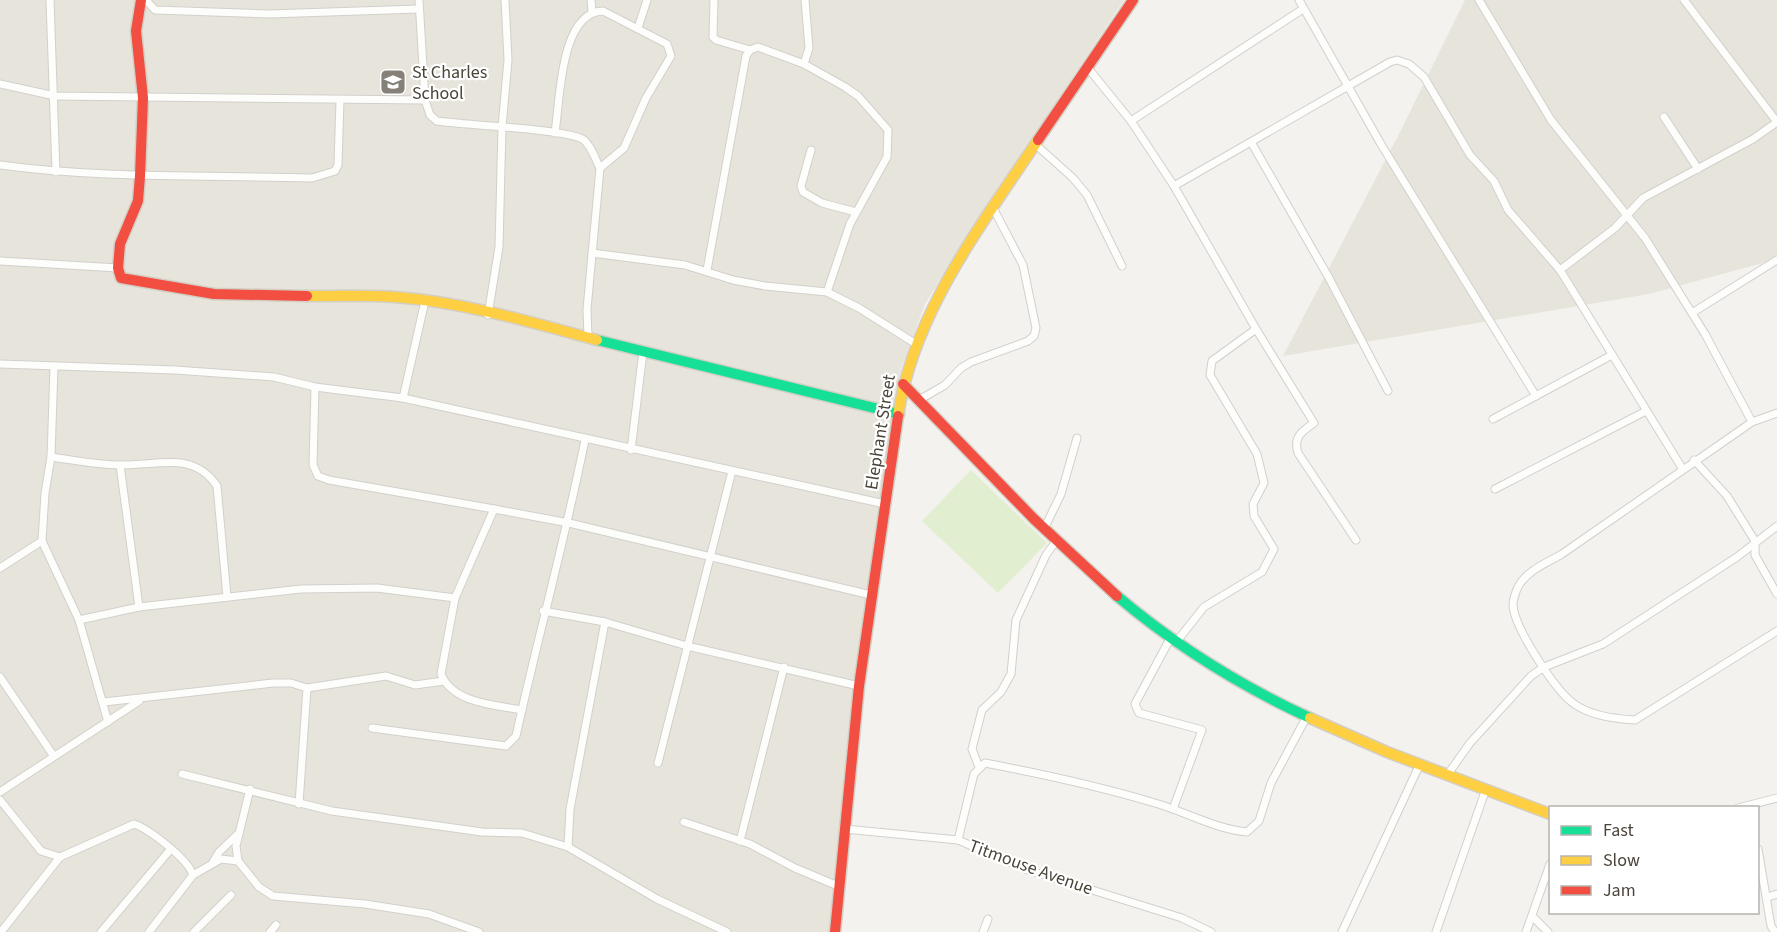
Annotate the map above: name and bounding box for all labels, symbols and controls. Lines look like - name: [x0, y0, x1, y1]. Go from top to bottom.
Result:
- place label: St Charles School: [412, 60, 487, 106]
- school or university icon: St Charles School: [378, 67, 408, 97]
- street label: Elephant Street: [859, 373, 902, 492]
- legend: [1549, 806, 1759, 914]
- text: Fast: [1603, 818, 1634, 843]
- street label: Titmouse Avenue: [965, 833, 1096, 901]
- text: Slow: [1603, 848, 1640, 873]
- text: Jam: [1603, 878, 1636, 903]

